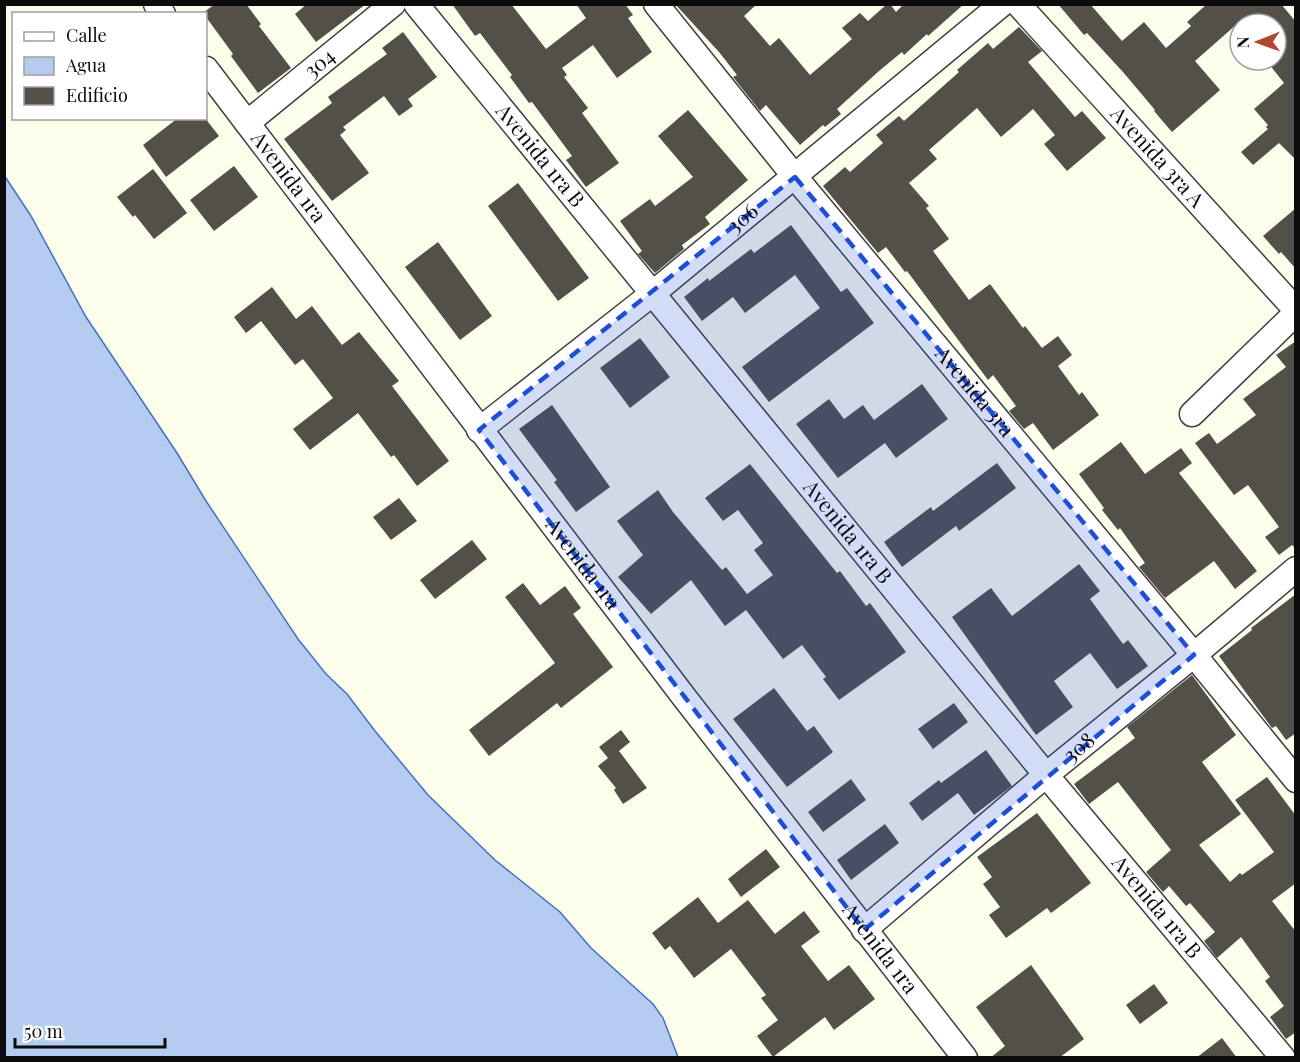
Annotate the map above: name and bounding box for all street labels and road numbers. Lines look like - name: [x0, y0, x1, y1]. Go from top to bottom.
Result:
- street label: 304: [297, 41, 340, 83]
- street label: Avenida 1ra B: [490, 96, 592, 212]
- street label: Avenida 3ra A: [1105, 99, 1212, 213]
- street label: Avenida 1ra: [246, 124, 334, 228]
- street label: 306: [720, 196, 763, 239]
- street label: Avenida 3ra: [929, 339, 1022, 442]
- street label: Avenida 1ra B: [798, 472, 900, 588]
- street label: Avenida 1ra: [540, 511, 628, 615]
- street label: 308: [1056, 725, 1100, 768]
- street label: Avenida 1ra B: [1106, 848, 1209, 963]
- street label: Avenida 1ra: [837, 895, 926, 999]

